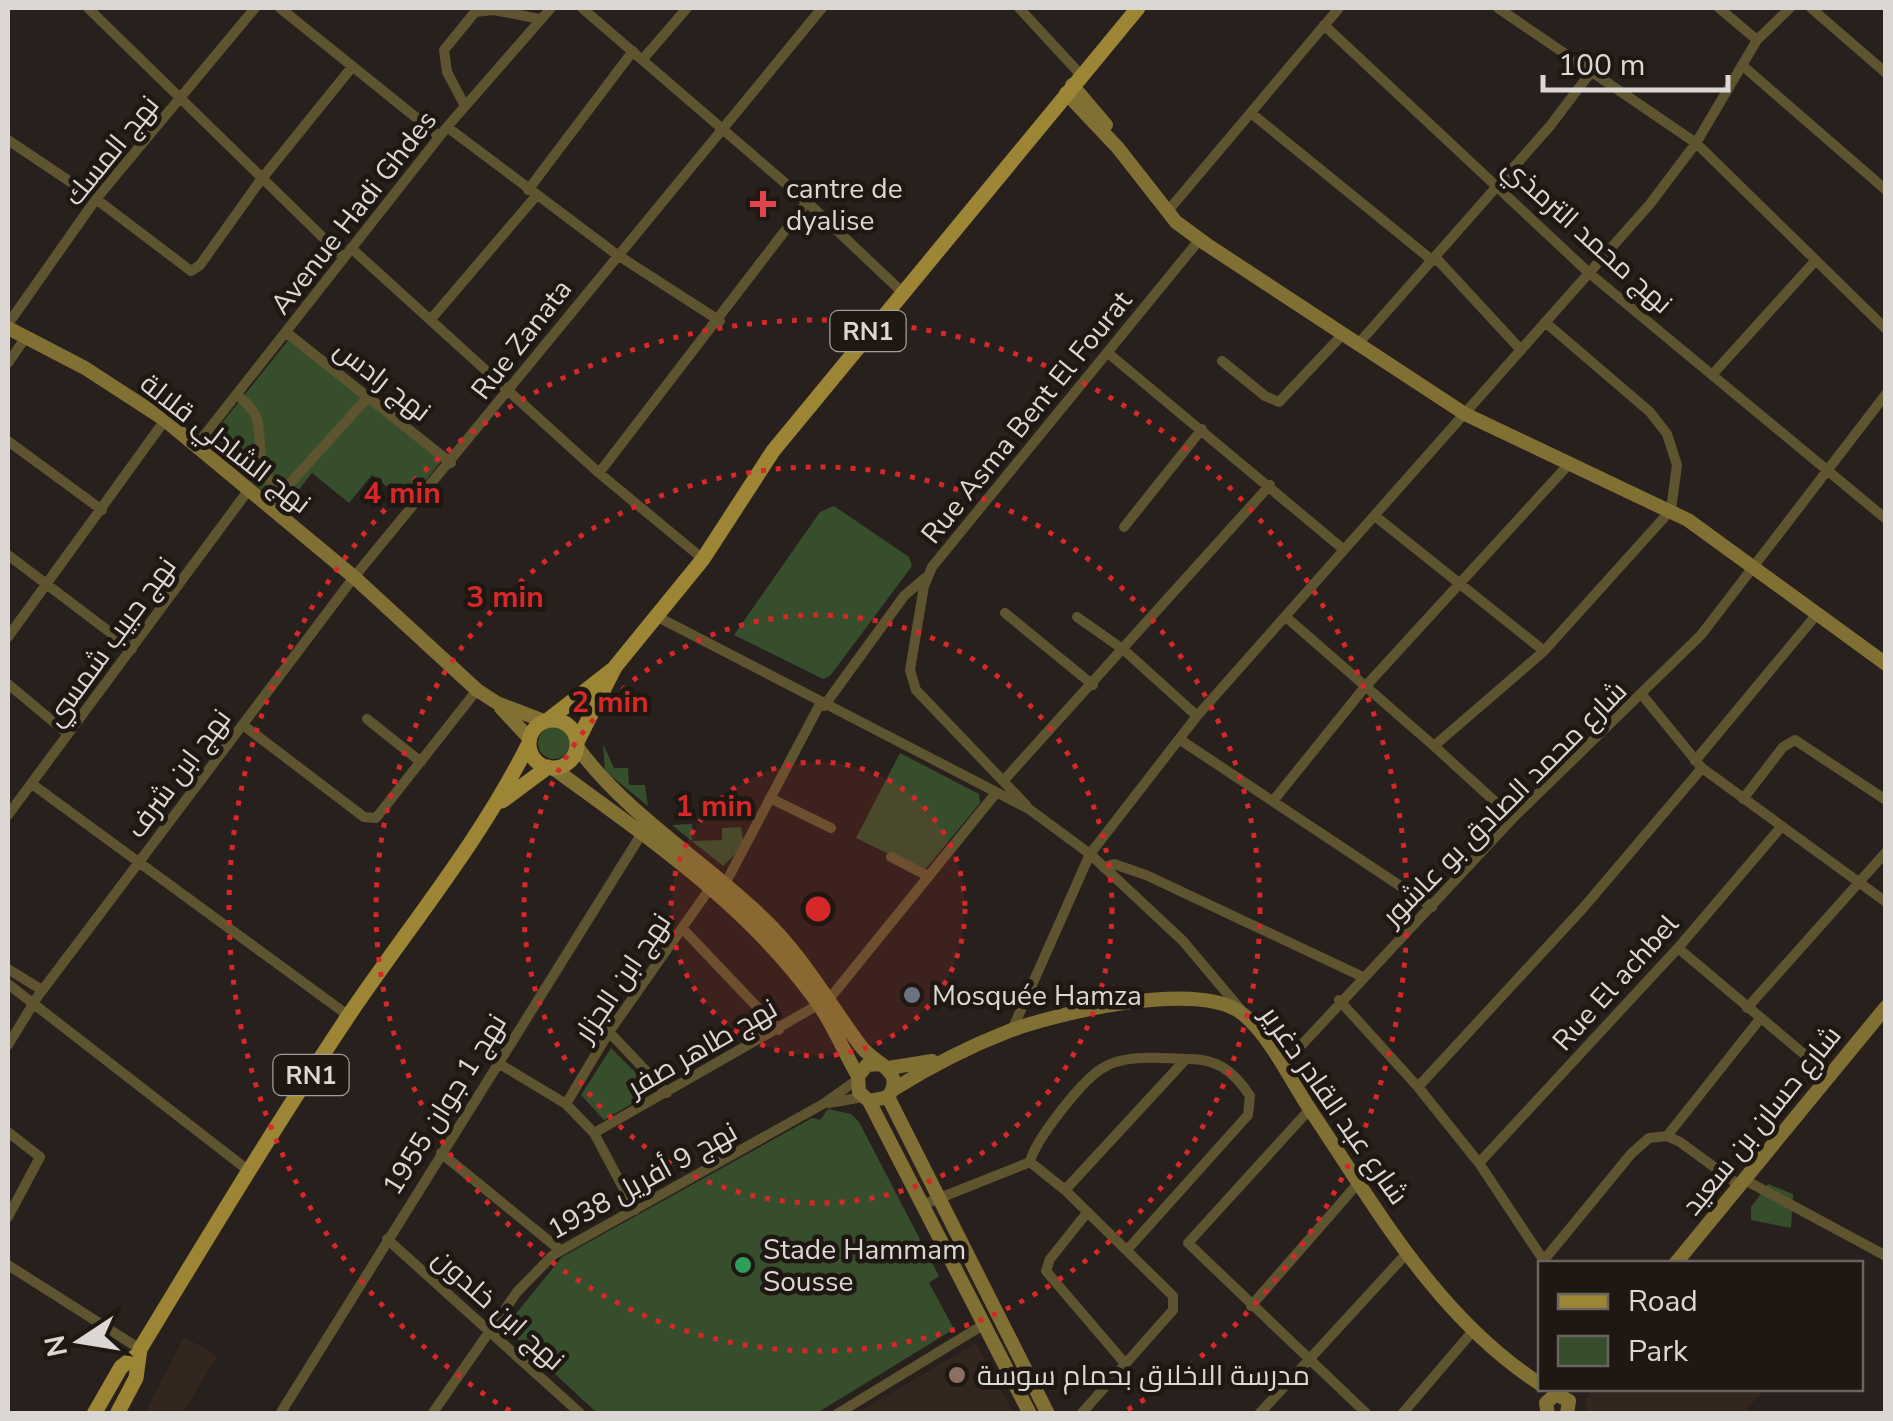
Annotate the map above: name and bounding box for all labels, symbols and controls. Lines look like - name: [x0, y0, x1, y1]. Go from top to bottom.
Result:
- scale bar: [1543, 30, 1728, 92]
- text: 100 m: [1558, 45, 1645, 86]
- street label: نهج المسك: [56, 87, 168, 214]
- street label: Avenue Hadi Ghdes: [262, 103, 446, 323]
- street label: نهج محمد الترمذي: [1493, 149, 1681, 324]
- place label: cantre de dyalise: [786, 170, 903, 240]
- marker: cantre de dyalise: [750, 191, 776, 217]
- street label: Rue Zanata: [463, 272, 581, 408]
- street label: Rue Asma Bent El Fourat: [913, 283, 1141, 552]
- road number: RN1: [830, 311, 906, 351]
- street label: نهج رادس: [326, 331, 439, 431]
- street label: نهج الشادلي قلالة: [131, 365, 319, 524]
- text: 4 min: [363, 473, 441, 514]
- street label: نهج حبيب شمسي: [36, 549, 186, 735]
- text: 3 min: [466, 577, 544, 618]
- street label: شارع محمد الصادق بو عاشور: [1372, 673, 1636, 936]
- text: 2 min: [571, 682, 649, 723]
- street label: نهج ابن شرف: [118, 701, 240, 846]
- text: 1 min: [675, 786, 753, 827]
- centre of rings: [800, 891, 836, 927]
- street label: نهج ابن الجزار: [565, 906, 680, 1051]
- street label: Rue El achbel: [1544, 906, 1688, 1059]
- place label: Mosquée Hamza: [932, 977, 1142, 1015]
- marker: Mosquée Hamza: [901, 984, 923, 1006]
- street label: نهج طاهر صفر: [619, 990, 784, 1107]
- street label: شارع عبد القادر دغرير: [1250, 997, 1417, 1213]
- street label: نهج 1 جوان 1955: [374, 1007, 516, 1202]
- street label: شارع حسان بن سعيد: [1674, 1018, 1850, 1223]
- road number: RN1: [274, 1055, 348, 1095]
- street label: نهج 9 أفريل 1938: [541, 1113, 744, 1249]
- place label: Stade Hammam Sousse: [763, 1231, 966, 1301]
- street label: نهج ابن خلدون: [424, 1240, 573, 1379]
- marker: Stade Hammam Sousse: [732, 1254, 754, 1276]
- legend: [1538, 1261, 1863, 1391]
- text: Road: [1628, 1281, 1698, 1322]
- north arrow: [30, 1291, 130, 1391]
- text: Park: [1628, 1331, 1689, 1372]
- text: N: [36, 1332, 77, 1360]
- place label: مدرسة الاخلاق بحمام سوسة: [977, 1357, 1310, 1395]
- marker: مدرسة الاخلاق بحمام سوسة: [946, 1364, 968, 1386]

